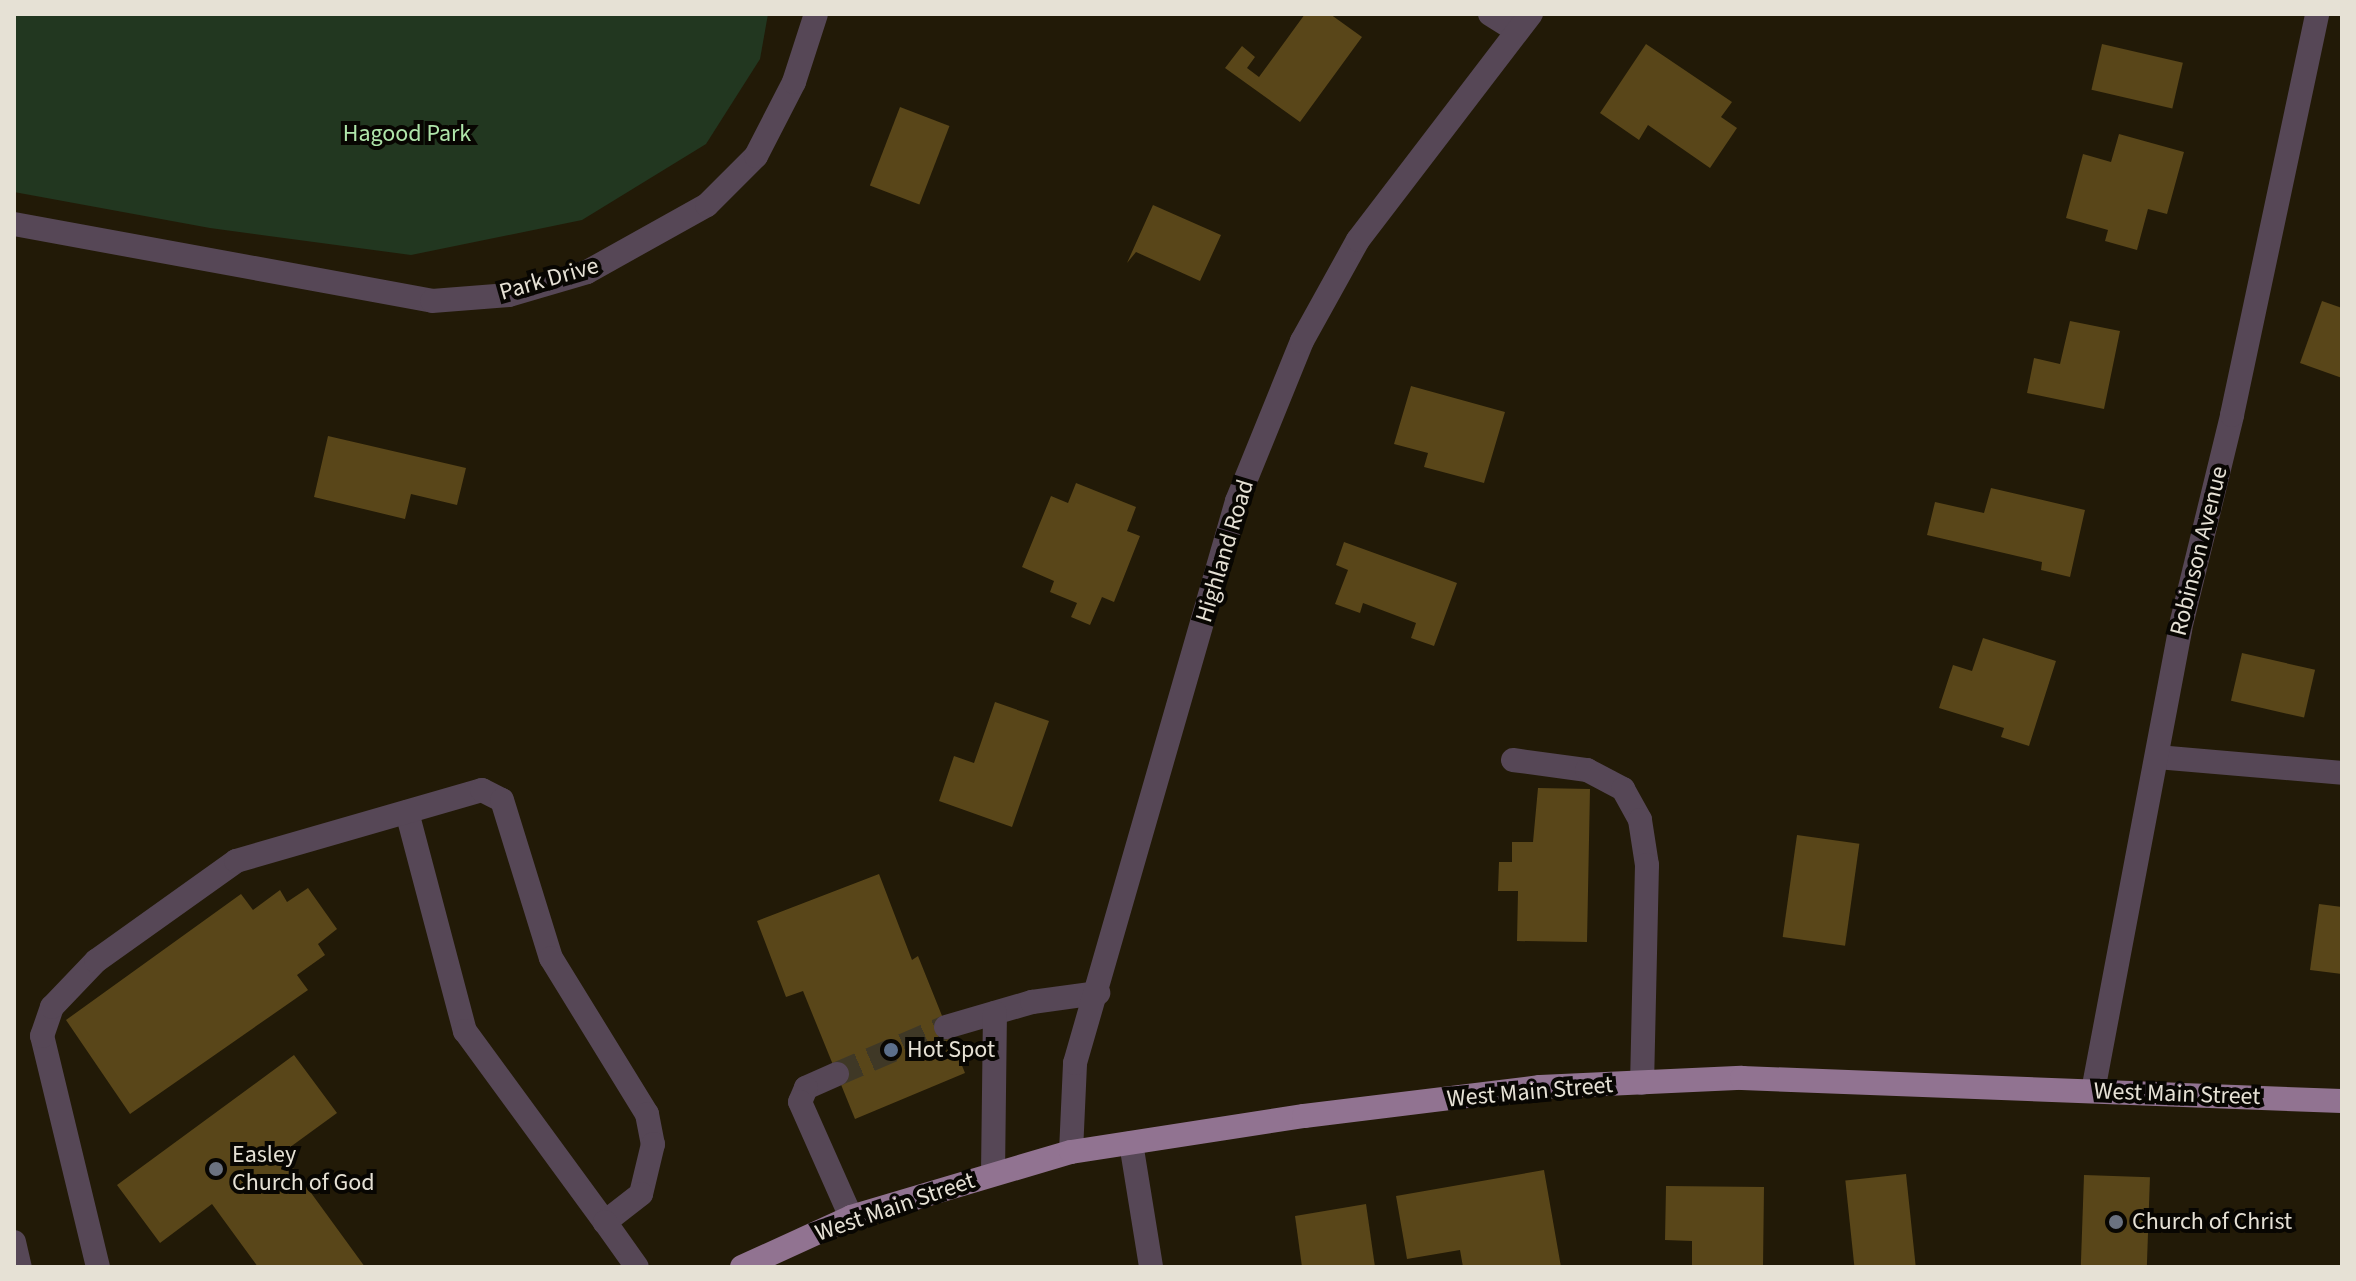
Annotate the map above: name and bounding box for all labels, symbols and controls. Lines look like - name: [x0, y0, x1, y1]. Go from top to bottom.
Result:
- park label: Hagood Park: [343, 120, 471, 148]
- street label: Park Drive: [496, 251, 602, 307]
- street label: Robinson Avenue: [2164, 463, 2234, 639]
- street label: Highland Road: [1190, 476, 1260, 626]
- place label: Hot Spot: [907, 1036, 995, 1064]
- marker: Hot Spot: [882, 1041, 900, 1059]
- street label: West Main Street: [1446, 1070, 1614, 1114]
- street label: West Main Street: [2093, 1077, 2261, 1111]
- place label: Easley Church of God: [232, 1141, 375, 1197]
- marker: Easley Church of God: [207, 1160, 225, 1178]
- street label: West Main Street: [811, 1166, 979, 1248]
- place label: Church of Christ: [2132, 1208, 2292, 1236]
- marker: Church of Christ: [2107, 1213, 2125, 1231]

